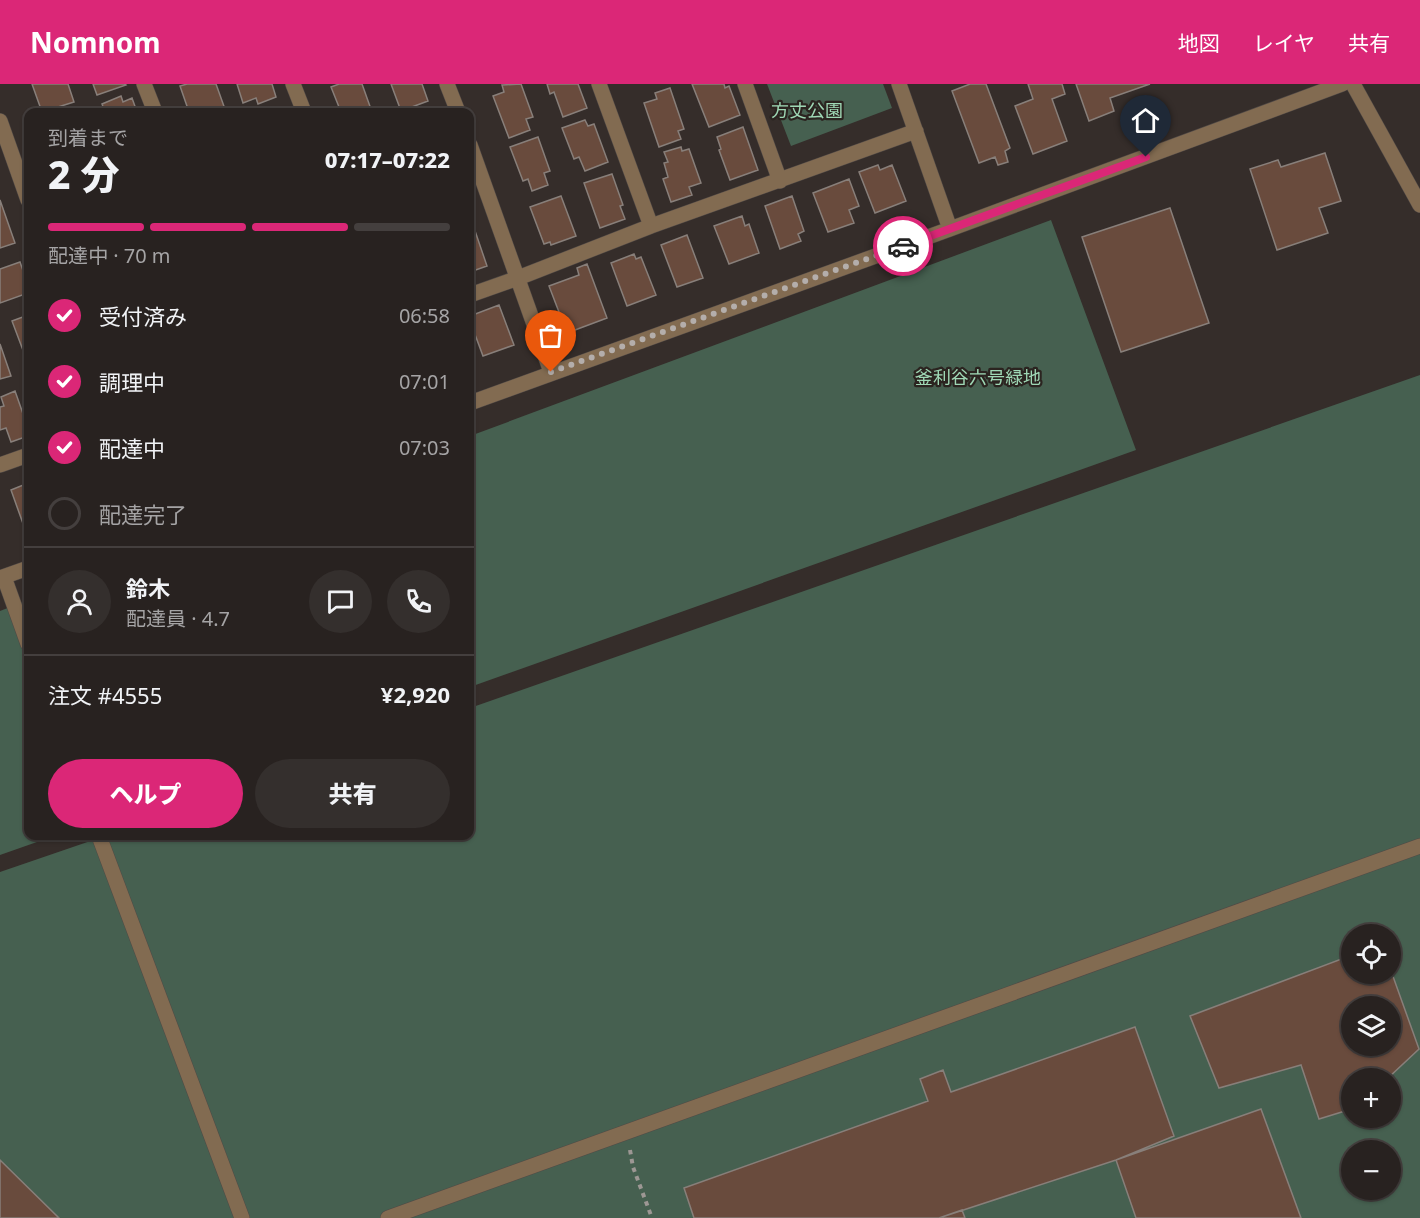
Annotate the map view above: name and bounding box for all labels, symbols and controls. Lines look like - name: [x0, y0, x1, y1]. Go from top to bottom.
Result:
- text: Nomnom: [30, 23, 161, 61]
- text: 地図: [1178, 29, 1220, 57]
- text: レイヤ: [1253, 29, 1315, 57]
- text: 共有: [1348, 29, 1390, 57]
- pin: [1120, 95, 1171, 157]
- park label: 方丈公園: [771, 98, 843, 122]
- icon: home: [1129, 104, 1162, 137]
- text: 到着まで: [48, 124, 128, 151]
- text: 07:17–07:22: [325, 144, 450, 174]
- text: 2 分: [48, 147, 120, 200]
- courier: [873, 216, 933, 276]
- icon: car: [887, 230, 920, 263]
- text: 配達中 · 70 m: [48, 242, 171, 269]
- icon: check: [48, 299, 81, 332]
- text: 受付済み: [99, 301, 187, 331]
- text: 06:58: [399, 302, 450, 329]
- pin: [525, 310, 576, 372]
- icon: bag: [534, 319, 567, 352]
- icon: check: [48, 365, 81, 398]
- park label: 釜利谷六号緑地: [915, 365, 1041, 389]
- text: 調理中: [99, 367, 165, 397]
- text: 07:01: [399, 368, 450, 395]
- icon: check: [48, 431, 81, 464]
- text: 配達中: [99, 433, 165, 463]
- text: 07:03: [399, 434, 450, 461]
- text: 配達完了: [99, 499, 187, 529]
- button: person: [48, 570, 111, 633]
- button: chat: [309, 570, 372, 633]
- button: phone: [387, 570, 450, 633]
- text: 鈴木: [126, 573, 170, 603]
- text: 配達員 · 4.7: [126, 605, 230, 632]
- text: ¥2,920: [381, 679, 450, 709]
- text: 注文 #4555: [48, 680, 162, 710]
- button: ヘルプ: [48, 759, 243, 828]
- button: 共有: [255, 759, 450, 828]
- map controls: [1341, 924, 1401, 1200]
- button: locate: [1341, 924, 1401, 984]
- button: layers: [1341, 996, 1401, 1056]
- button: +: [1341, 1068, 1401, 1128]
- button: −: [1341, 1140, 1401, 1200]

